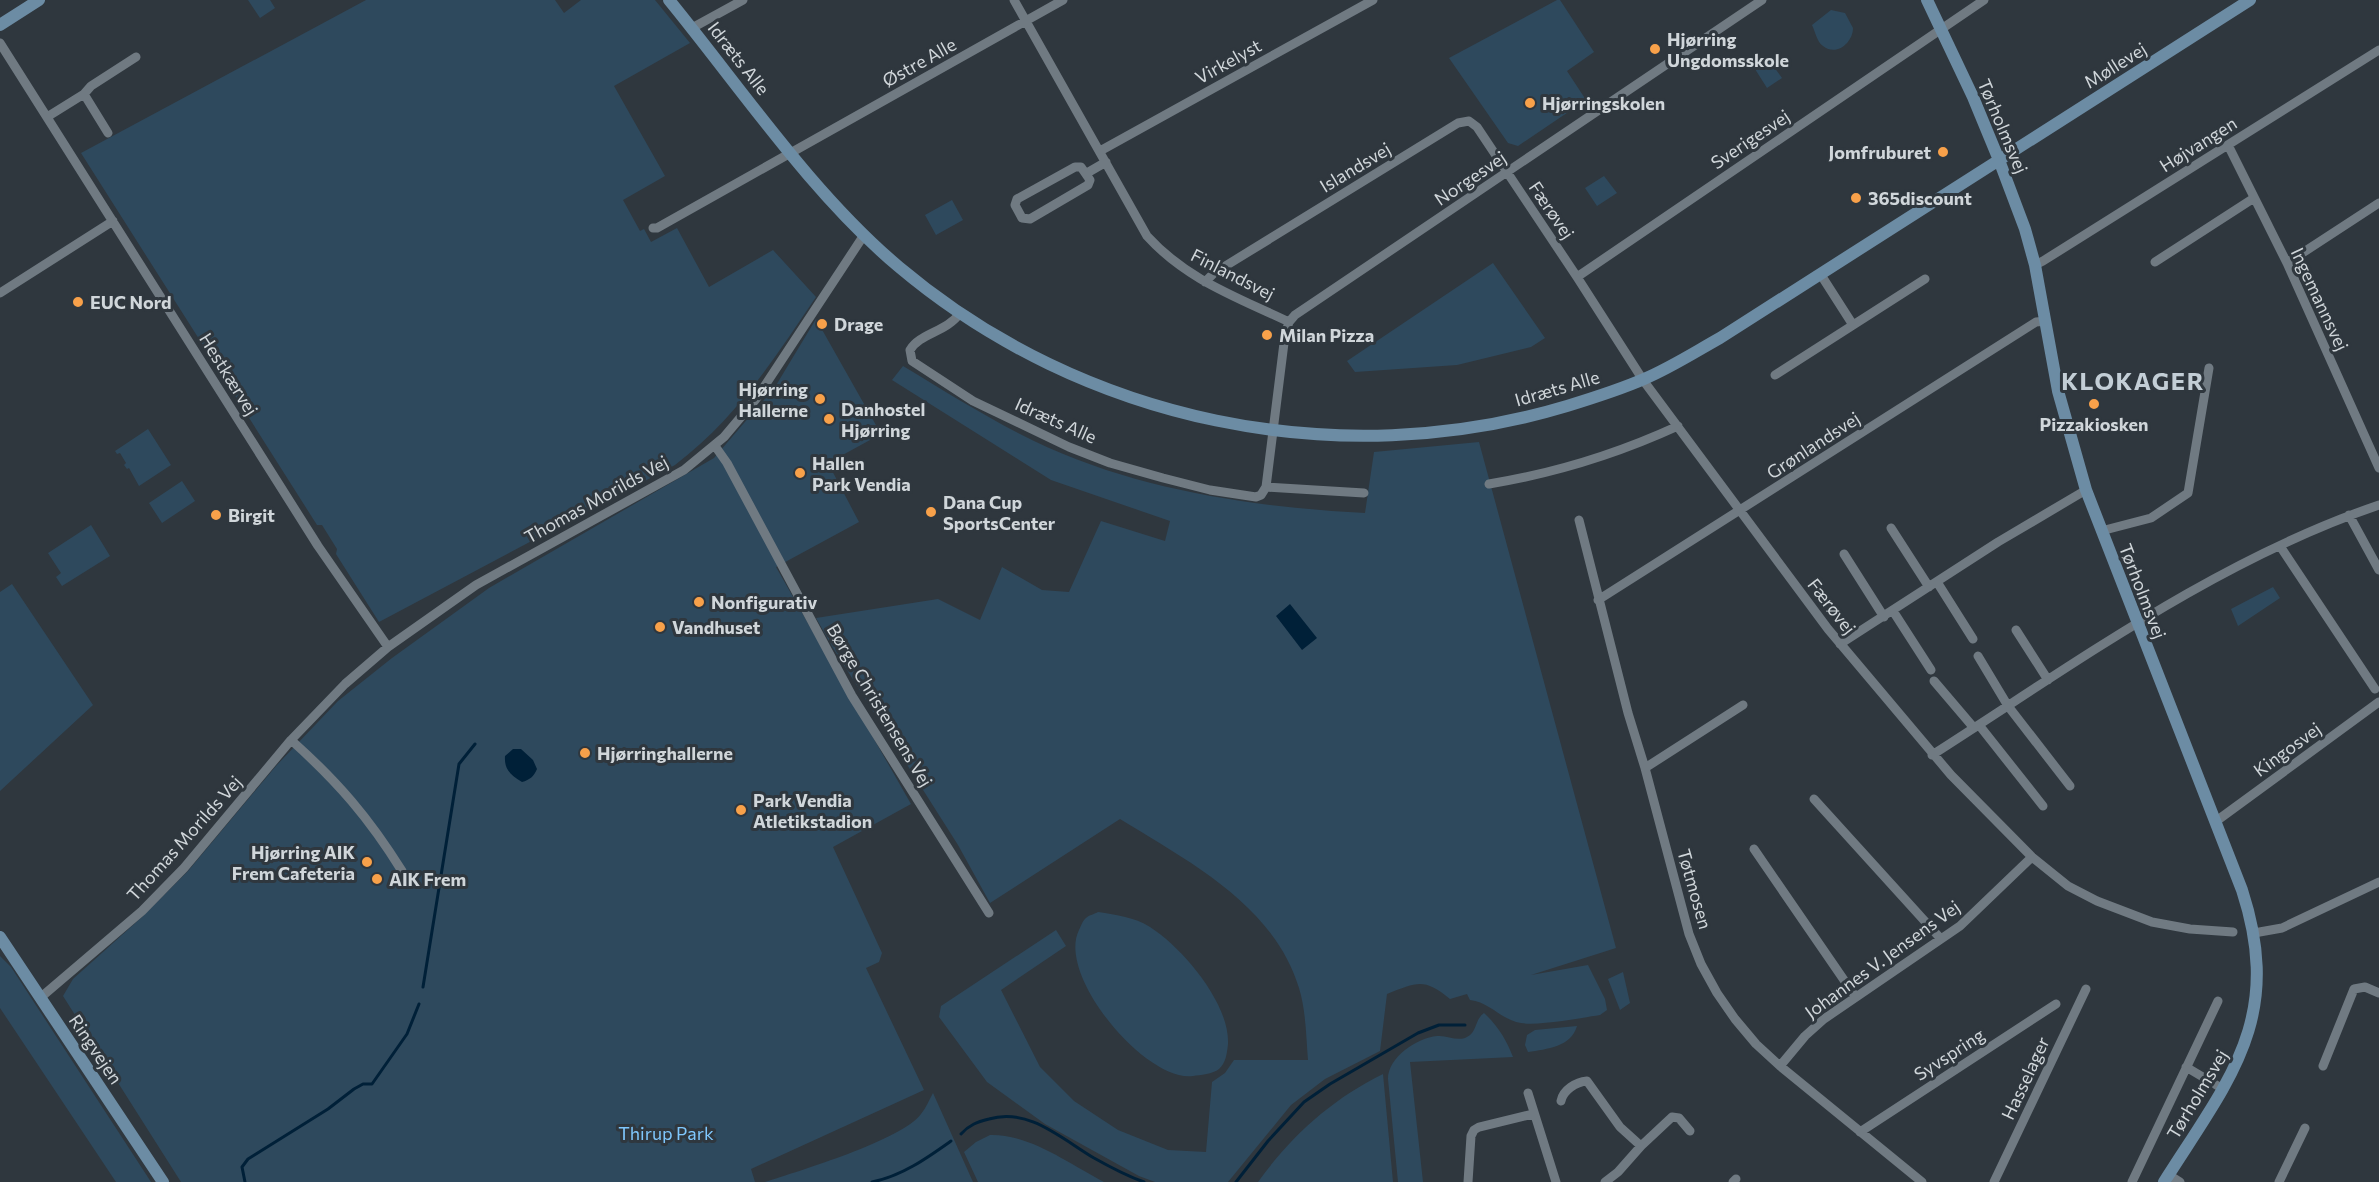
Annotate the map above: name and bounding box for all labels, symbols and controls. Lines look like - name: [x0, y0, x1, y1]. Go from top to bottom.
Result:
- street label: Idræts Alle: [704, 17, 774, 99]
- place label: Hjørring Ungdomsskole: [1667, 28, 1789, 71]
- street label: Østre Alle: [878, 33, 960, 91]
- street label: Virkelyst: [1191, 34, 1265, 88]
- street label: Møllevej: [2080, 37, 2150, 93]
- marker: Hjørring Ungdomsskole: [1648, 42, 1662, 56]
- street label: Tørholmsvej: [1973, 75, 2033, 177]
- place label: Hjørringskolen: [1542, 92, 1665, 114]
- marker: Hjørringskolen: [1523, 96, 1537, 110]
- street label: Sverigesvej: [1706, 105, 1794, 173]
- street label: Højvangen: [2155, 112, 2241, 176]
- street label: Islandsvej: [1316, 137, 1394, 197]
- place label: Jomfruburet: [1829, 141, 1931, 163]
- marker: Jomfruburet: [1936, 145, 1950, 159]
- street label: Norgesvej: [1430, 146, 1510, 210]
- street label: Færøvej: [1525, 177, 1579, 243]
- place label: 365discount: [1868, 187, 1972, 209]
- marker: 365discount: [1849, 191, 1863, 205]
- street label: Finlandsvej: [1187, 244, 1279, 304]
- street label: Ingemannsvej: [2287, 244, 2353, 354]
- place label: EUC Nord: [90, 291, 172, 313]
- marker: EUC Nord: [71, 295, 85, 309]
- place label: Drage: [834, 313, 883, 335]
- marker: Drage: [815, 317, 829, 331]
- place label: Milan Pizza: [1279, 324, 1374, 346]
- marker: Milan Pizza: [1260, 328, 1274, 342]
- street label: Hestkærvej: [195, 329, 263, 419]
- street label: Idræts Alle: [1512, 365, 1602, 411]
- district label: KLOKAGER: [2061, 366, 2205, 395]
- place label: Hjørring Hallerne: [738, 378, 808, 421]
- marker: Hjørring Hallerne: [813, 392, 827, 406]
- street label: Idræts Alle: [1012, 392, 1100, 448]
- marker: Pizzakiosken: [2087, 397, 2101, 411]
- place label: Danhostel Hjørring: [841, 398, 925, 441]
- street label: Grønlandsvej: [1762, 407, 1864, 483]
- marker: Danhostel Hjørring: [822, 412, 836, 426]
- place label: Pizzakiosken: [2040, 413, 2148, 435]
- street label: Thomas Morilds Vej: [520, 450, 672, 548]
- place label: Hallen Park Vendia: [812, 452, 911, 495]
- marker: Hallen Park Vendia: [793, 466, 807, 480]
- place label: Dana Cup SportsCenter: [943, 491, 1056, 534]
- place label: Birgit: [228, 504, 275, 526]
- marker: Dana Cup SportsCenter: [924, 505, 938, 519]
- marker: Birgit: [209, 508, 223, 522]
- street label: Tørholmsvej: [2115, 540, 2171, 642]
- street label: Færøvej: [1803, 574, 1861, 638]
- place label: Nonfigurativ: [711, 591, 818, 613]
- marker: Nonfigurativ: [692, 595, 706, 609]
- place label: Vandhuset: [672, 616, 761, 638]
- street label: Børge Christensens Vej: [823, 619, 937, 791]
- marker: Vandhuset: [653, 620, 667, 634]
- street label: Kingosvej: [2249, 717, 2325, 781]
- place label: Hjørringhallerne: [597, 742, 733, 764]
- marker: Hjørringhallerne: [578, 746, 592, 760]
- street label: Thomas Morilds Vej: [122, 771, 246, 905]
- place label: Park Vendia Atletikstadion: [753, 789, 872, 832]
- marker: Park Vendia Atletikstadion: [734, 803, 748, 817]
- place label: Hjørring AIK Frem Cafeteria: [232, 841, 355, 884]
- street label: Tøtmosen: [1673, 846, 1717, 932]
- marker: Hjørring AIK Frem Cafeteria: [360, 855, 374, 869]
- place label: AIK Frem: [389, 868, 466, 890]
- marker: AIK Frem: [370, 872, 384, 886]
- street label: Johannes V. Jensens Vej: [1800, 895, 1964, 1023]
- street label: Ringvejen: [65, 1010, 127, 1088]
- street label: Syvspring: [1910, 1023, 1988, 1085]
- street label: Hasselager: [1996, 1033, 2054, 1123]
- street label: Tørholmsvej: [2162, 1045, 2232, 1143]
- park label: Thirup Park: [618, 1122, 714, 1144]

